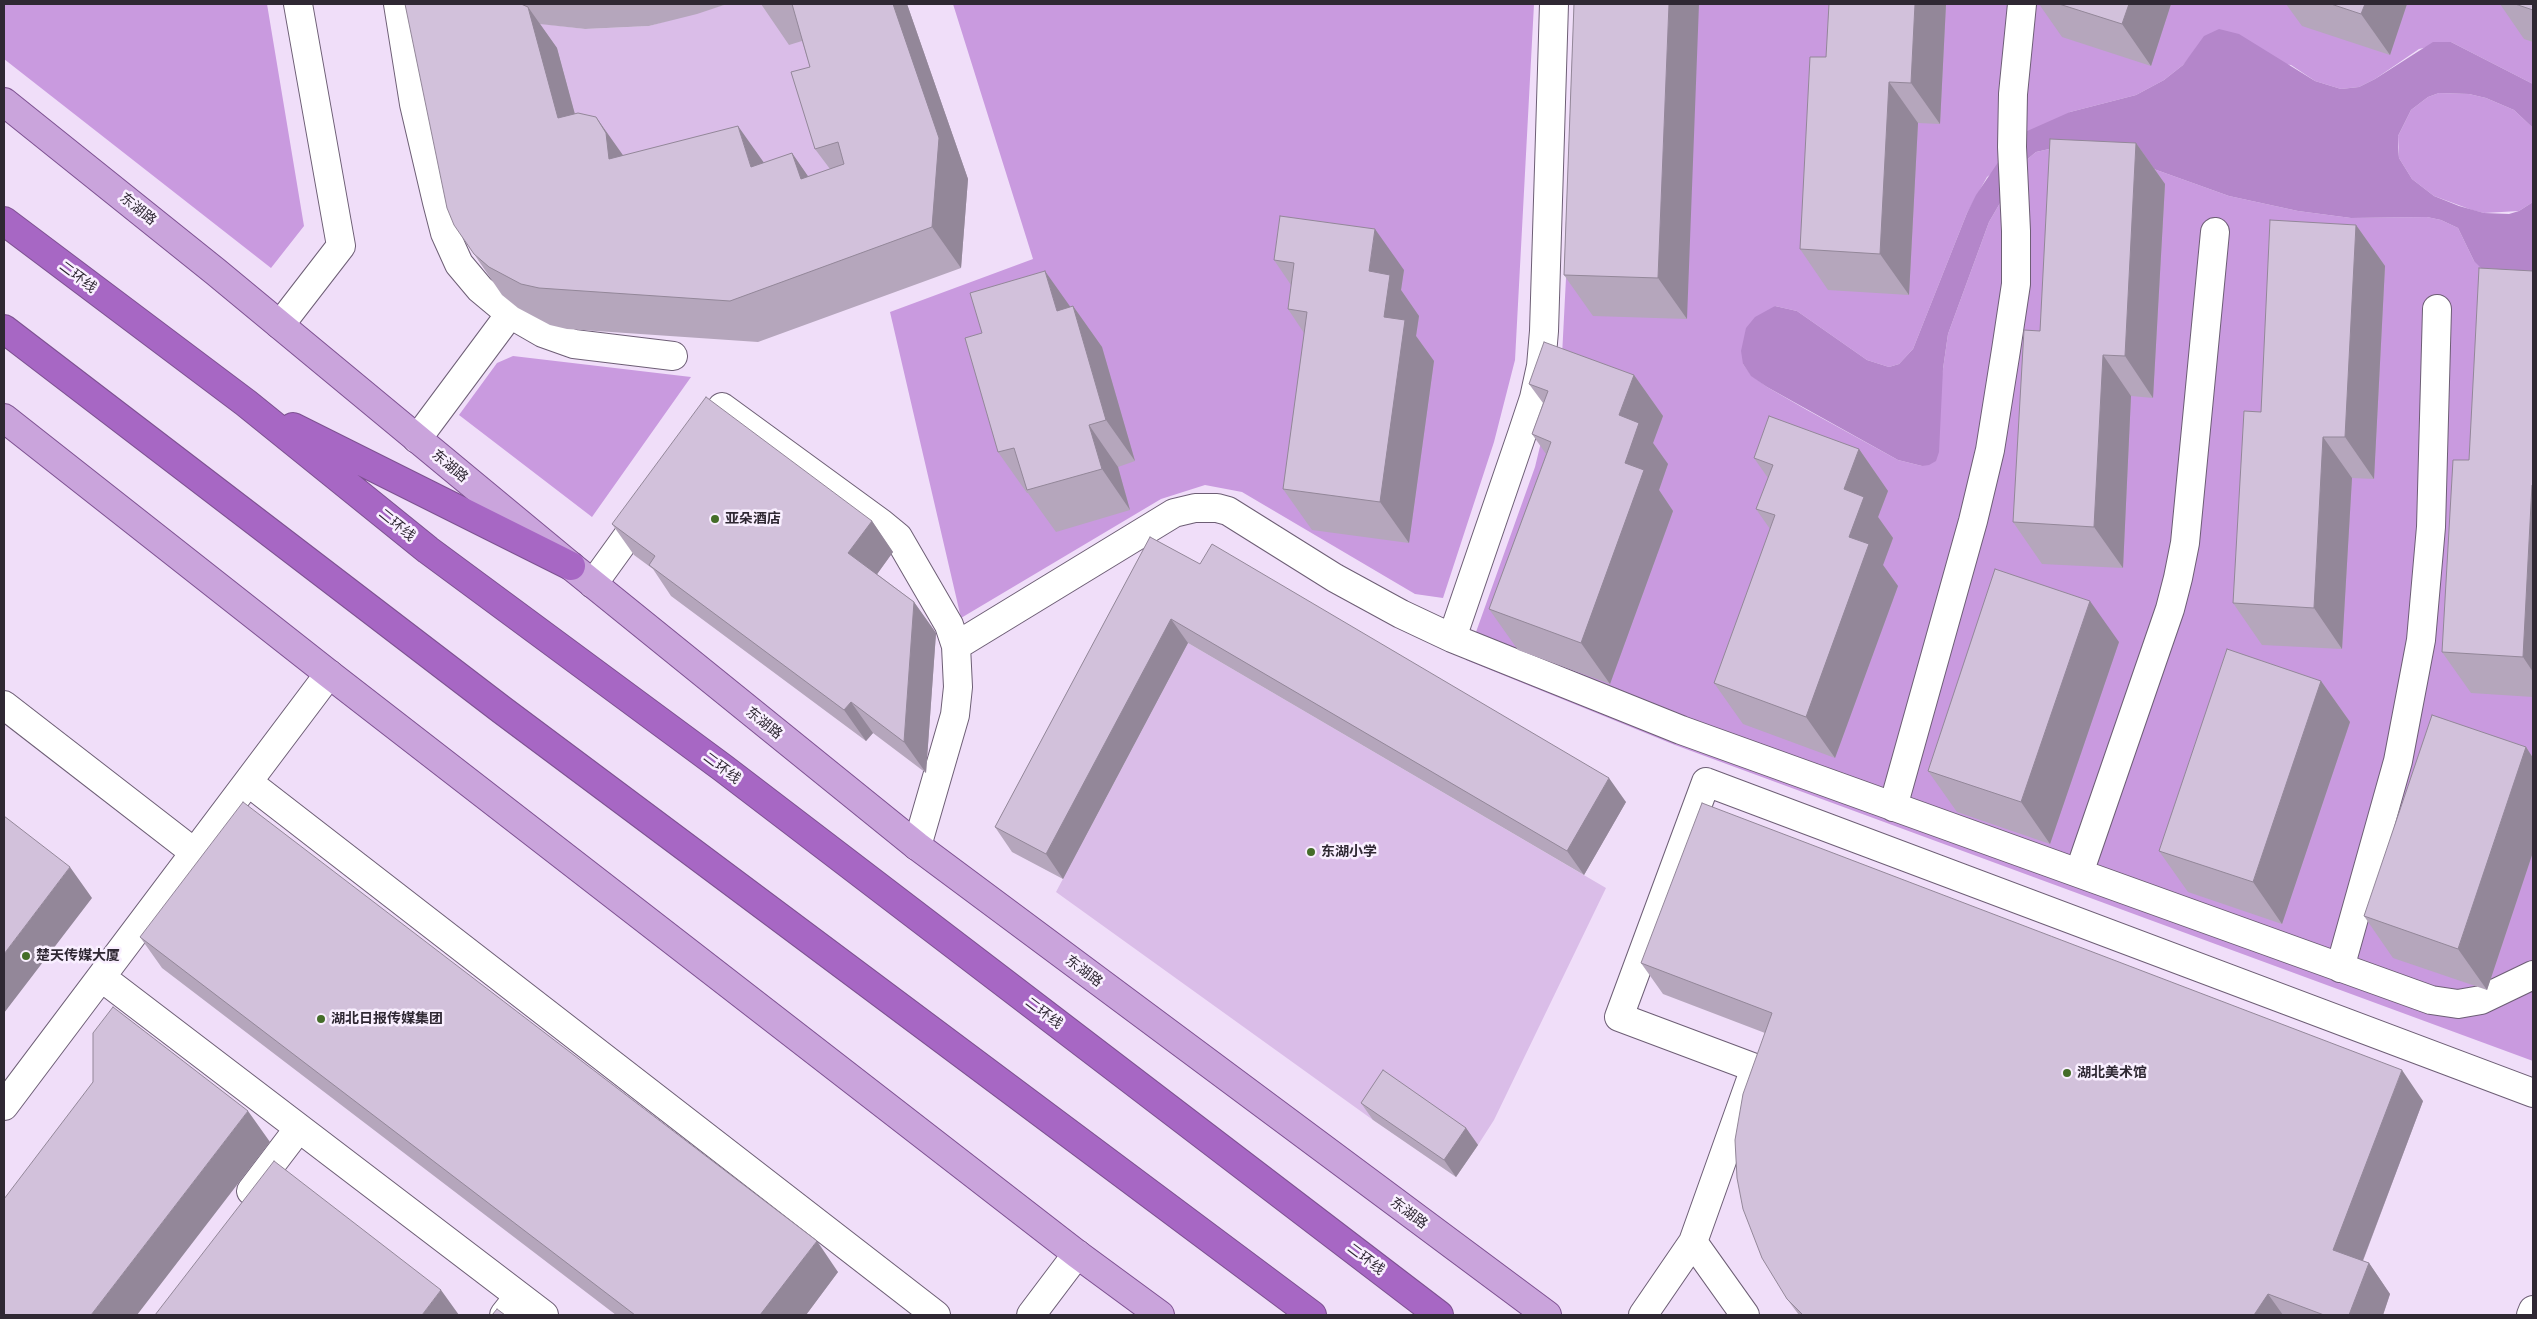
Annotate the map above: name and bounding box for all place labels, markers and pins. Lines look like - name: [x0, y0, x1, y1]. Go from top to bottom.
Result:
- place label: 亚朵酒店: [725, 511, 781, 527]
- marker: 亚朵酒店: [709, 513, 721, 525]
- place label: 东湖小学: [1321, 844, 1377, 860]
- marker: 东湖小学: [1305, 846, 1317, 858]
- place label: 楚天传媒大厦: [36, 948, 120, 964]
- marker: 楚天传媒大厦: [20, 950, 32, 962]
- place label: 湖北日报传媒集团: [331, 1011, 443, 1027]
- marker: 湖北日报传媒集团: [315, 1013, 327, 1025]
- place label: 湖北美术馆: [2077, 1065, 2147, 1081]
- marker: 湖北美术馆: [2061, 1067, 2073, 1079]

